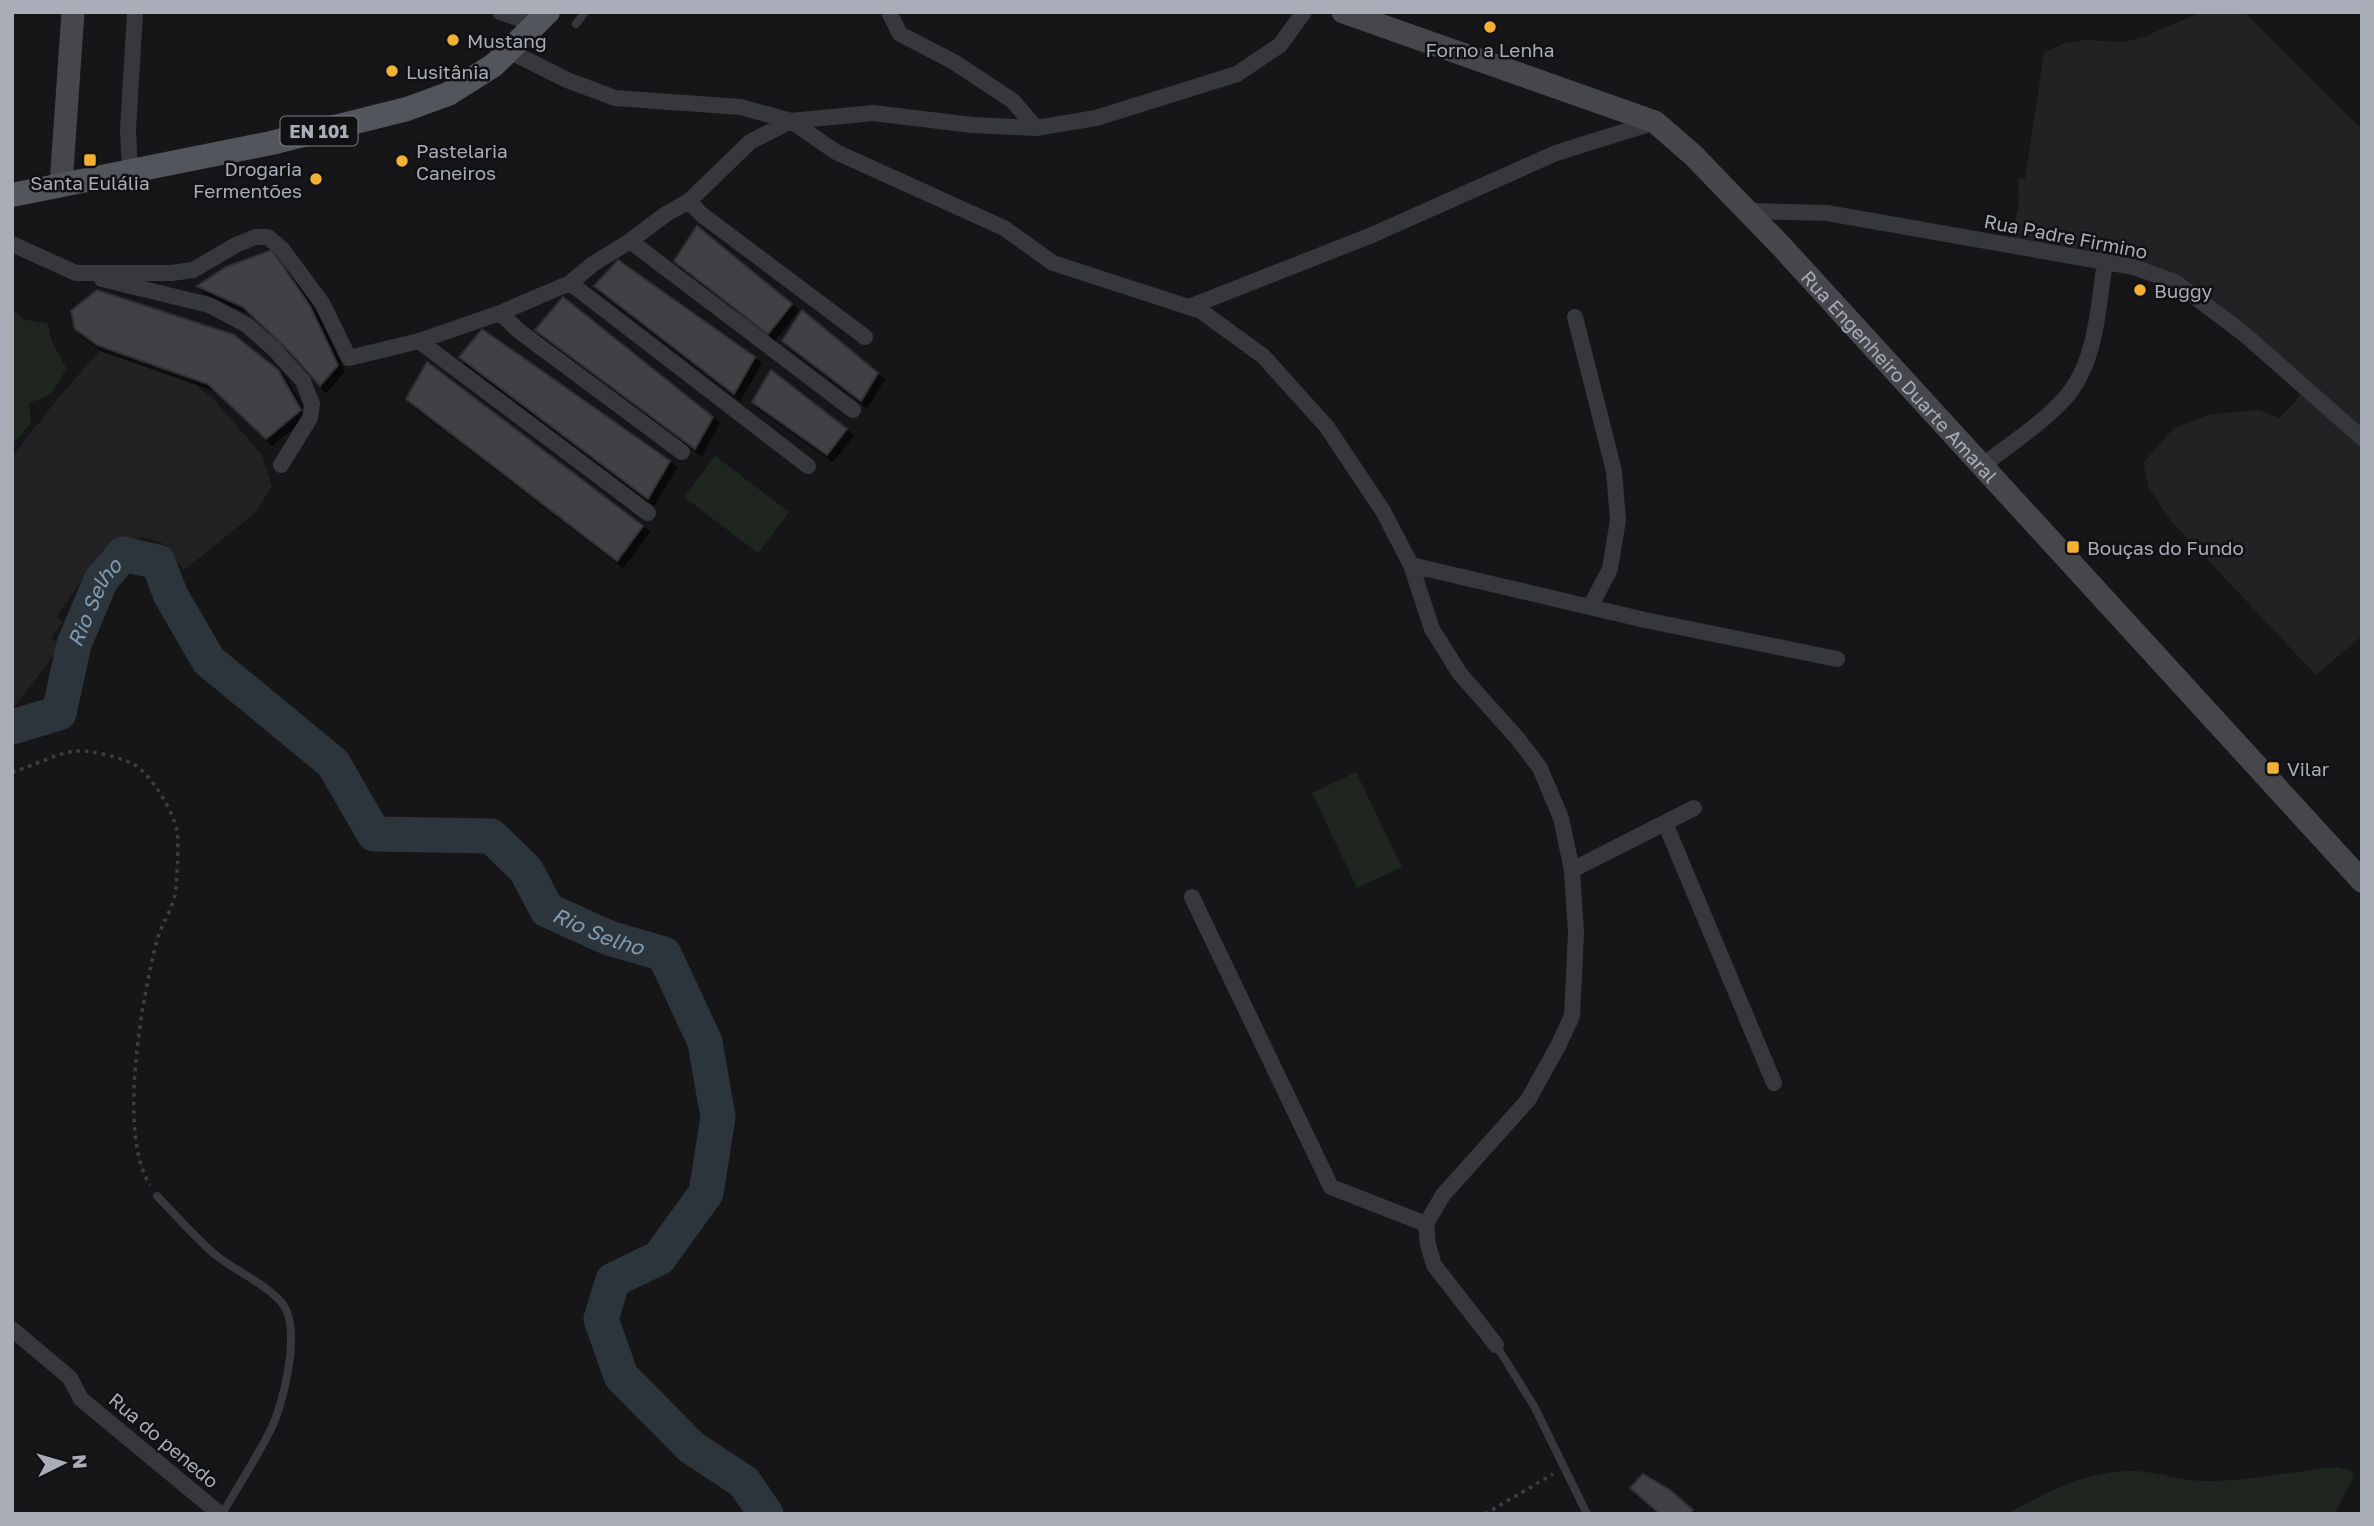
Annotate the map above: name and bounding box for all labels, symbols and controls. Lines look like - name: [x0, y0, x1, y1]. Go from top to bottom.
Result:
- marker: Forno a Lenha: [1482, 19, 1498, 35]
- place label: Mustang: [467, 29, 547, 52]
- marker: Mustang: [445, 32, 461, 48]
- place label: Forno a Lenha: [1425, 38, 1555, 61]
- place label: Lusitânia: [406, 60, 489, 83]
- marker: Lusitânia: [384, 63, 400, 79]
- road number: EN 101: [280, 116, 358, 146]
- place label: Pastelaria Caneiros: [416, 139, 508, 184]
- marker: Santa Eulália: [82, 152, 98, 168]
- marker: Pastelaria Caneiros: [394, 153, 410, 169]
- place label: Drogaria Fermentões: [193, 157, 302, 202]
- place label: Santa Eulália: [30, 171, 150, 194]
- marker: Drogaria Fermentões: [308, 171, 324, 187]
- street label: Rua Padre Firmino: [1982, 209, 2150, 263]
- street label: Rua Engenheiro Duarte Amaral: [1797, 265, 2003, 487]
- place label: Buggy: [2154, 279, 2213, 302]
- marker: Buggy: [2132, 282, 2148, 298]
- place label: Bouças do Fundo: [2087, 536, 2244, 559]
- marker: Bouças do Fundo: [2065, 539, 2081, 555]
- water label: Rio Selho: [61, 552, 128, 650]
- place label: Vilar: [2287, 757, 2330, 780]
- marker: Vilar: [2265, 760, 2281, 776]
- water label: Rio Selho: [549, 901, 648, 961]
- street label: Rua do penedo: [105, 1388, 223, 1492]
- north arrow: [28, 1428, 98, 1498]
- text: N: [68, 1453, 93, 1470]

